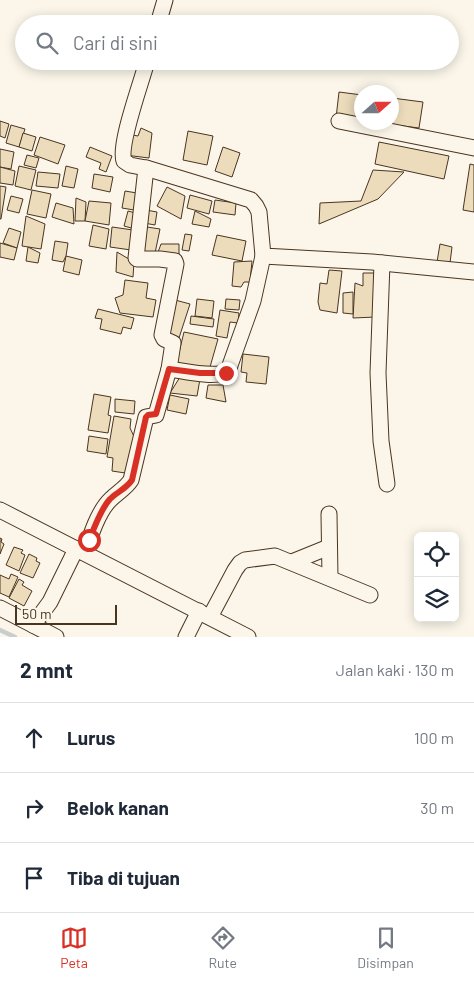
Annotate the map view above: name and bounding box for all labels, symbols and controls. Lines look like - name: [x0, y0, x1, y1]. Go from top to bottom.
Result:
- search box: [15, 15, 459, 70]
- icon: search: [33, 29, 61, 57]
- text: Cari di sini: [73, 31, 158, 54]
- north arrow: [354, 85, 399, 130]
- route end: [215, 362, 238, 385]
- route start: [78, 529, 101, 552]
- map controls: [414, 532, 459, 622]
- button: locate: [414, 532, 459, 577]
- button: layers: [414, 577, 459, 622]
- scale bar: [15, 602, 118, 625]
- text: 50 m: [22, 605, 51, 622]
- text: 2 mnt: [20, 657, 73, 682]
- text: Jalan kaki · 130 m: [336, 660, 454, 679]
- icon: ahead: [20, 724, 48, 752]
- text: Lurus: [67, 726, 115, 749]
- text: 100 m: [414, 728, 454, 747]
- icon: right: [20, 794, 48, 822]
- text: Belok kanan: [67, 796, 169, 819]
- text: 30 m: [420, 798, 454, 817]
- icon: arrive: [20, 864, 48, 892]
- text: Tiba di tujuan: [67, 866, 180, 889]
- tab: Peta: [60, 924, 88, 971]
- tab: Rute: [209, 924, 237, 971]
- tab: Disimpan: [357, 924, 414, 971]

